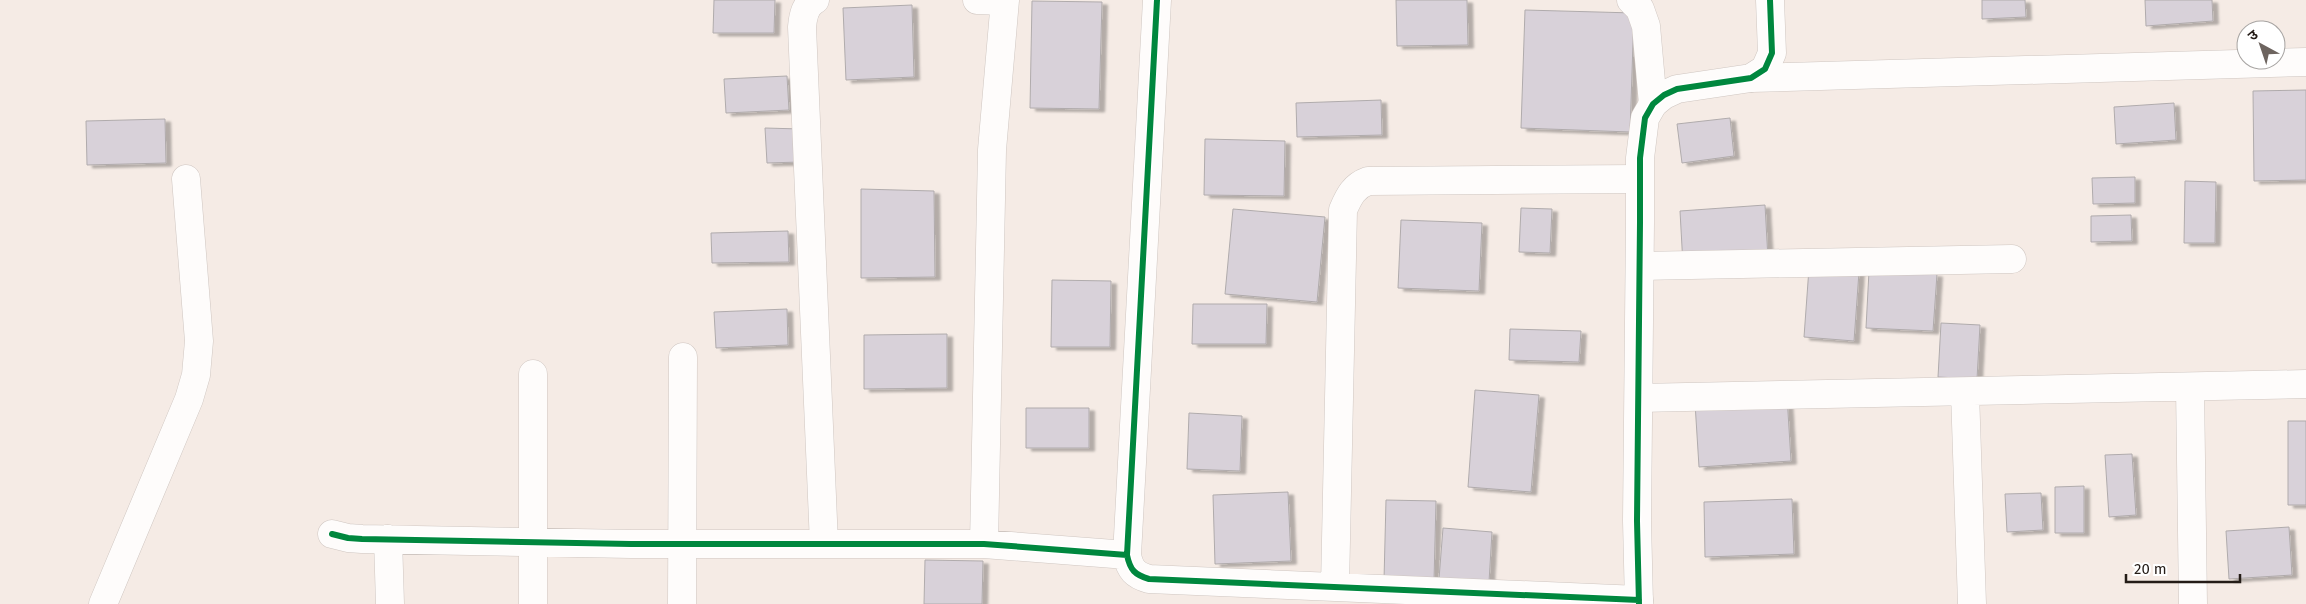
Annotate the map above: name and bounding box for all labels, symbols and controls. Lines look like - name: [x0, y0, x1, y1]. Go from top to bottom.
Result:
- north arrow: [2236, 20, 2286, 70]
- text: उ: [2244, 26, 2262, 45]
- scale bar: [2126, 552, 2240, 584]
- text: 20 m: [2134, 560, 2167, 578]

